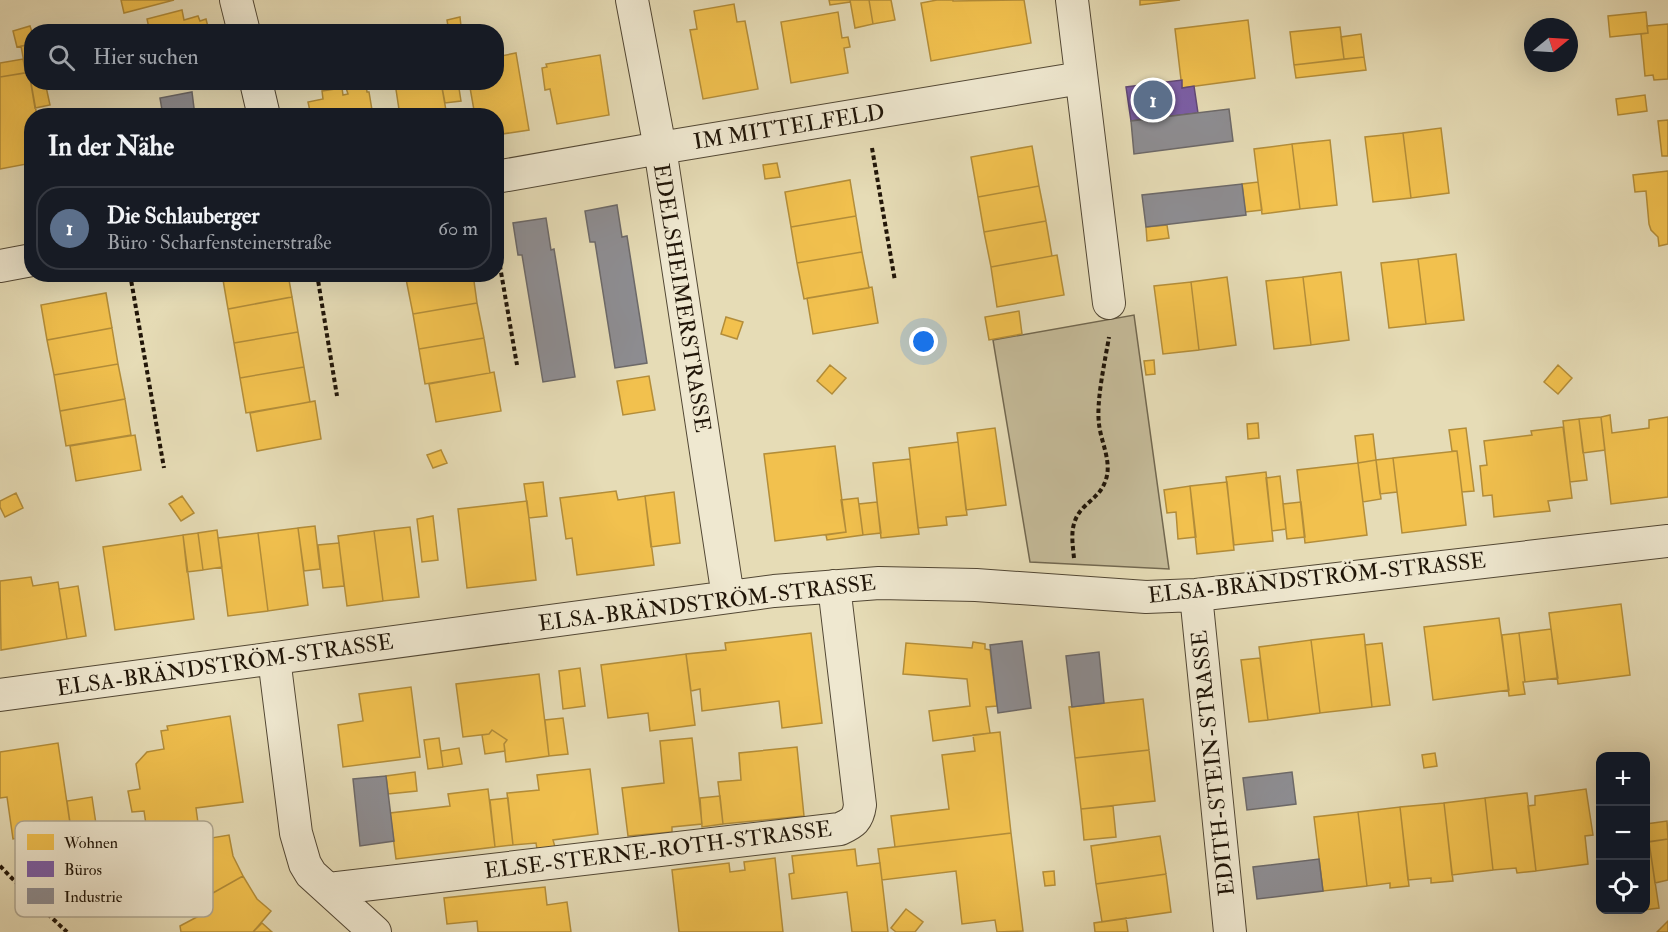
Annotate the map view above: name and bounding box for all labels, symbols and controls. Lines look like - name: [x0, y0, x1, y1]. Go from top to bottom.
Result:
- north arrow: [1524, 18, 1578, 72]
- search box: [24, 24, 504, 90]
- icon: search: [45, 41, 78, 74]
- text: Hier suchen: [93, 43, 199, 71]
- pin: 1: [1134, 78, 1172, 122]
- street label: IM MITTELFELD: [691, 98, 887, 156]
- text: In der Nähe: [48, 131, 174, 163]
- street label: EDELSHEIMERSTRASSE: [647, 162, 717, 435]
- text: Die Schlauberger: [107, 202, 259, 230]
- text: 1: [66, 216, 73, 241]
- text: 60 m: [438, 216, 478, 241]
- text: Büro · Scharfensteinerstraße: [107, 230, 332, 255]
- your location: [909, 327, 938, 356]
- street label: ELSA-BRÄNDSTRÖM-STRASSE: [1147, 546, 1488, 610]
- street label: ELSA-BRÄNDSTRÖM-STRASSE: [537, 568, 877, 638]
- street label: ELSA-BRÄNDSTRÖM-STRASSE: [55, 627, 395, 703]
- street label: EDITH-STEIN-STRASSE: [1185, 629, 1241, 897]
- map controls: [1596, 752, 1650, 914]
- button: +: [1596, 752, 1650, 806]
- button: −: [1596, 806, 1650, 860]
- street label: ELSE-STERNE-ROTH-STRASSE: [483, 815, 833, 885]
- legend: [15, 821, 213, 917]
- text: Wohnen: [63, 833, 118, 853]
- text: Büros: [64, 860, 102, 880]
- button: locate: [1596, 860, 1650, 914]
- text: Industrie: [64, 887, 123, 907]

